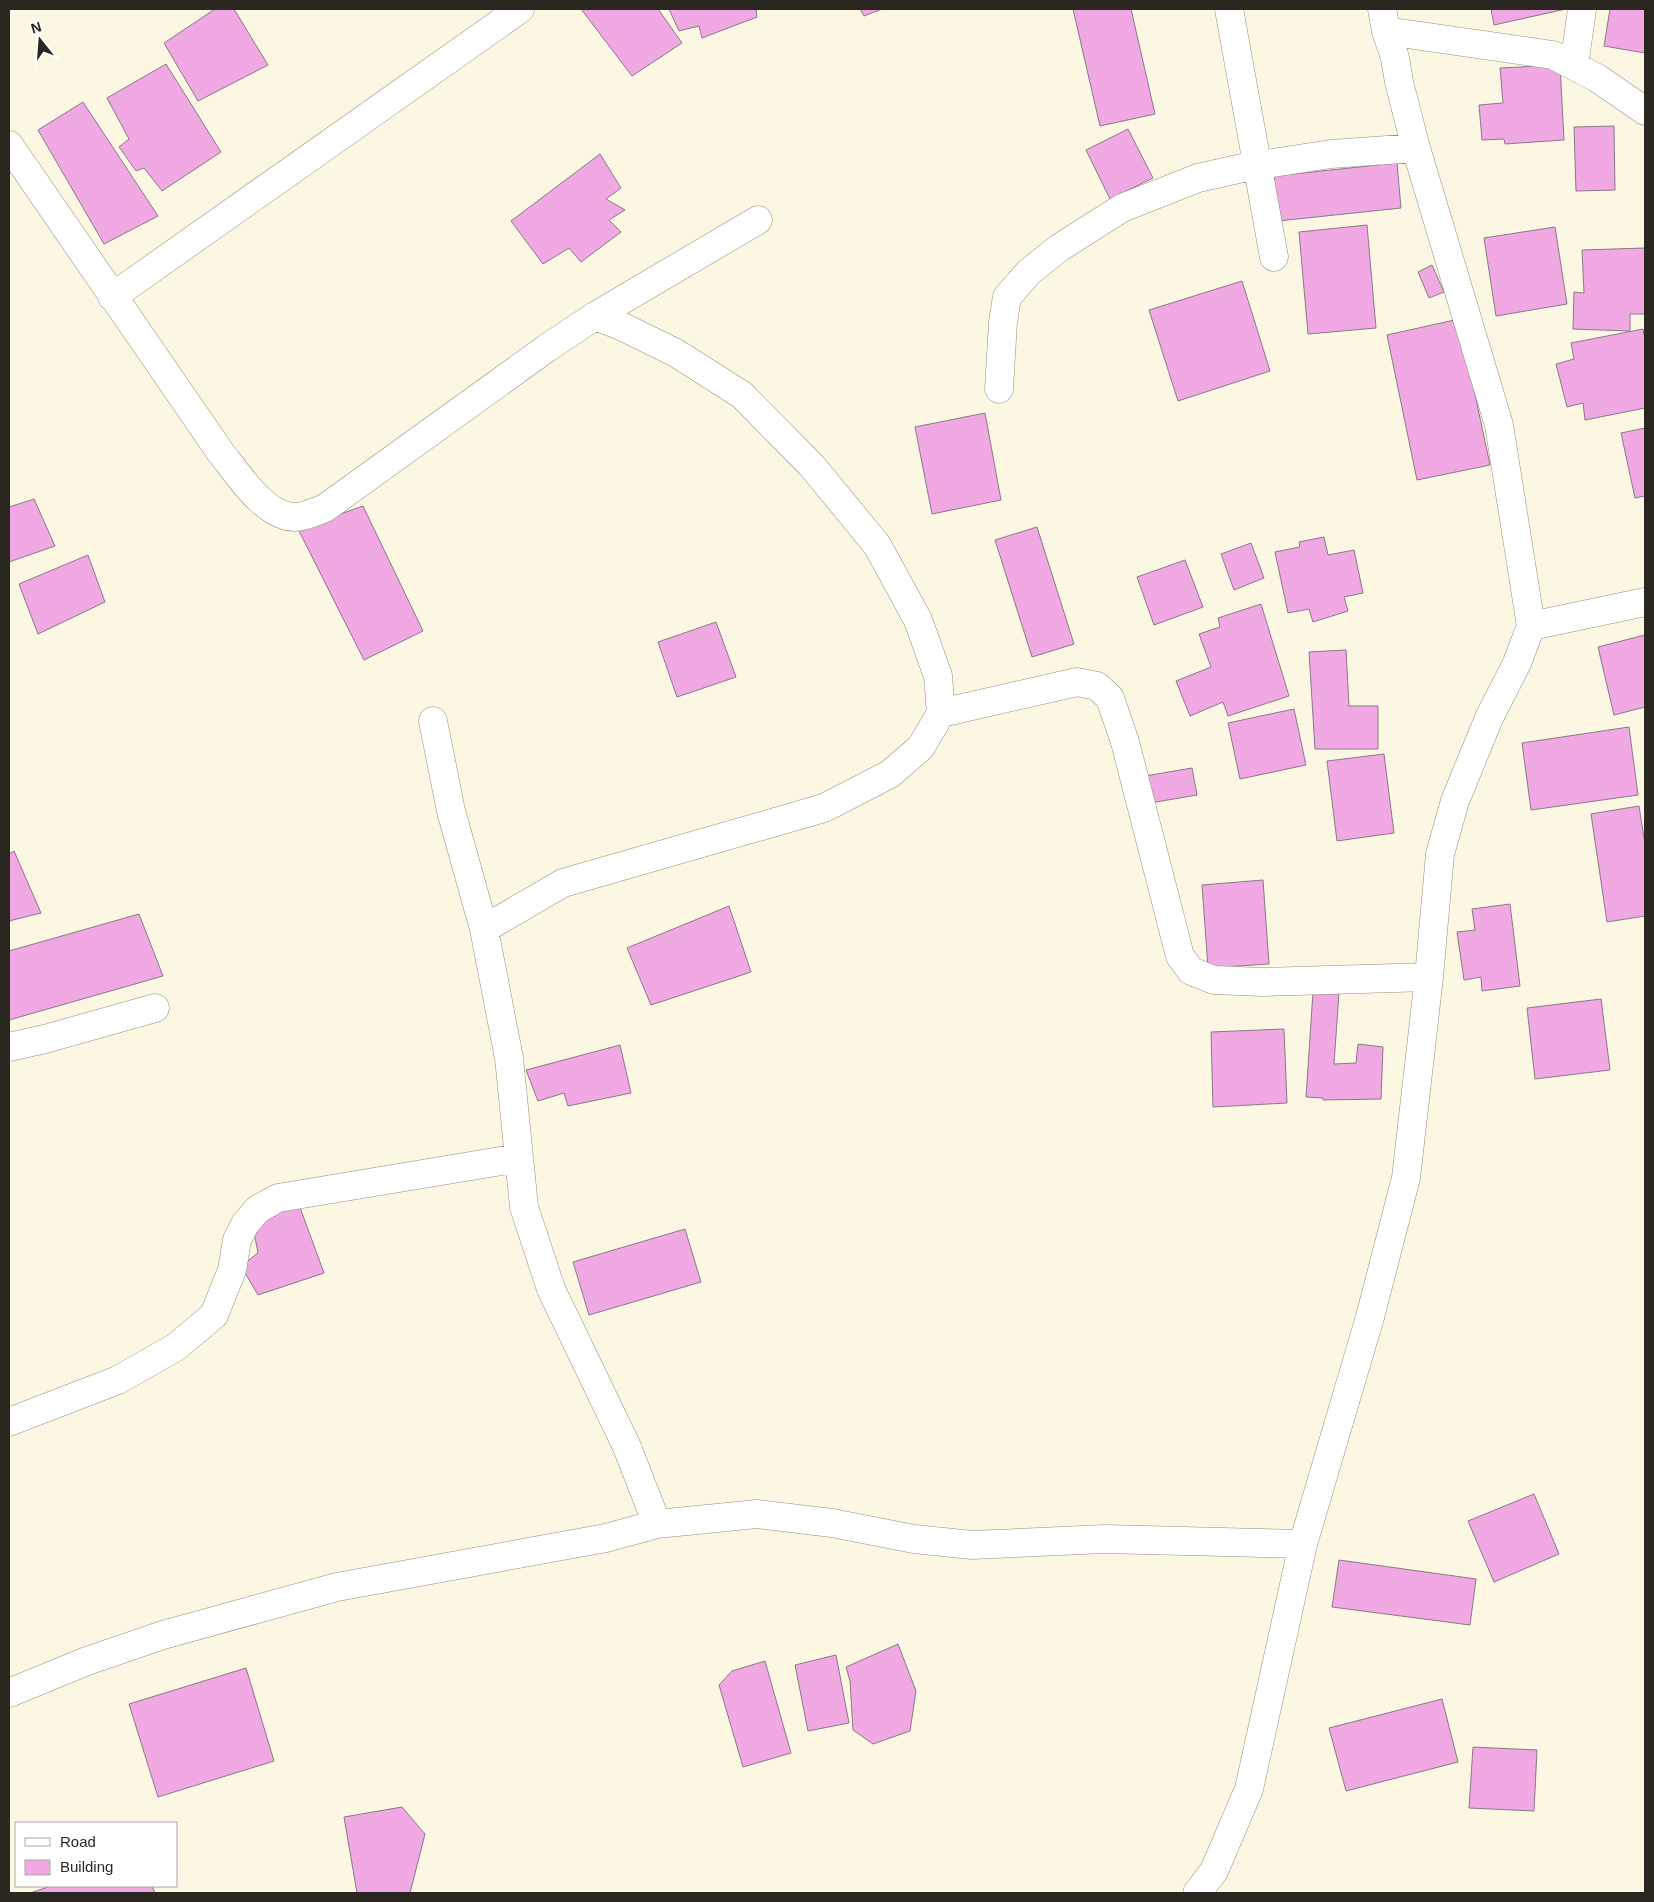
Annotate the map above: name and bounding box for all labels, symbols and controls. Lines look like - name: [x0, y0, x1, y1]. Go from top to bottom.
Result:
- north arrow: [15, 15, 65, 65]
- text: N: [29, 18, 43, 37]
- legend: [15, 1822, 178, 1887]
- text: Road: [60, 1833, 96, 1850]
- text: Building: [60, 1858, 113, 1875]

